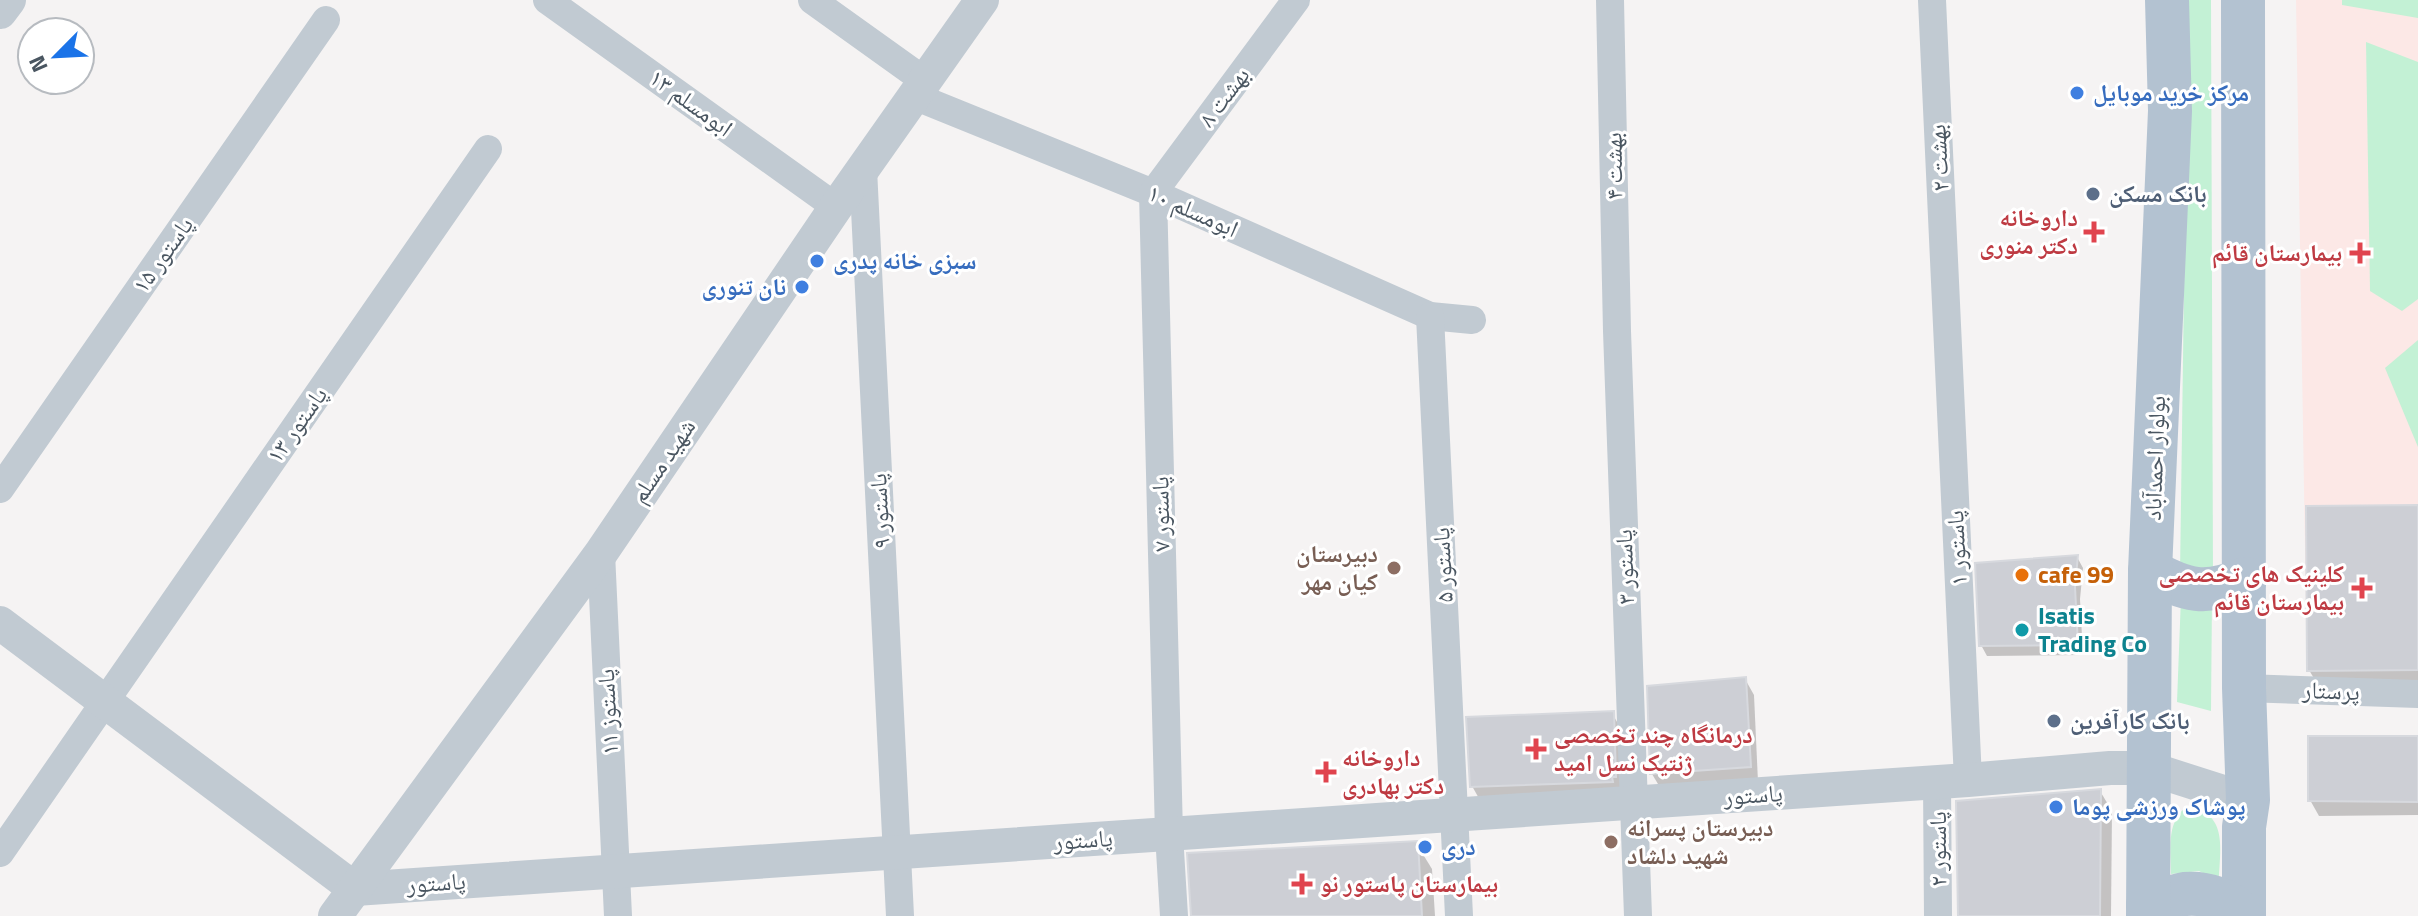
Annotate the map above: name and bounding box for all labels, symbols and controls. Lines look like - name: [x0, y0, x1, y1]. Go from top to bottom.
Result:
- north arrow: [16, 16, 96, 96]
- text: N: [19, 50, 56, 78]
- street label: ابومسلم ۱۳: [642, 59, 741, 145]
- street label: بهشت ۸: [1189, 59, 1258, 134]
- place label: مرکز خرید موبایل: [2093, 74, 2249, 110]
- marker: مرکز خرید موبایل: [2068, 84, 2086, 102]
- street label: بهشت ۲: [1918, 123, 1958, 193]
- street label: بهشت ۴: [1594, 132, 1632, 200]
- street label: ابومسلم ۱۰: [1142, 174, 1244, 246]
- place label: بانک مسکن: [2109, 175, 2207, 211]
- marker: بانک مسکن: [2084, 185, 2102, 203]
- place label: داروخانه دکتر منوری: [1979, 199, 2078, 263]
- street label: پاستور ۱۵: [123, 209, 202, 300]
- marker: داروخانه دکتر منوری: [2085, 223, 2103, 241]
- place label: بیمارستان قائم: [2212, 234, 2342, 270]
- place label: سبزی خانه پدری: [833, 242, 977, 278]
- marker: بیمارستان قائم: [2349, 242, 2371, 264]
- marker: سبزی خانه پدری: [808, 252, 826, 270]
- place label: نان تنوری: [701, 268, 786, 304]
- marker: نان تنوری: [793, 278, 811, 296]
- street label: پاستور ۱۳: [257, 379, 336, 470]
- street label: بولوار احمدآباد: [2134, 395, 2174, 521]
- street label: شهید مسلم: [621, 411, 704, 510]
- street label: پاستور ۹: [859, 473, 899, 550]
- street label: پاستور ۷: [1141, 476, 1179, 552]
- street label: پاستور ۱: [1936, 510, 1976, 587]
- street label: پاستور ۵: [1422, 527, 1462, 604]
- street label: پاستور ۳: [1605, 529, 1643, 605]
- place label: دبیرستان کیان مهر: [1296, 535, 1378, 599]
- place label: کلینیک های تخصصی بیمارستان قائم: [2158, 555, 2344, 619]
- place label: cafe 99: [2038, 556, 2114, 592]
- marker: دبیرستان کیان مهر: [1385, 559, 1403, 577]
- marker: cafe 99: [2013, 566, 2031, 584]
- marker: کلینیک های تخصصی بیمارستان قائم: [2351, 577, 2373, 599]
- place label: Isatis Trading Co: [2038, 597, 2147, 661]
- marker: Isatis Trading Co: [2013, 621, 2031, 639]
- street label: پاستوز ۱۱: [587, 668, 627, 756]
- street label: پرستار: [2301, 671, 2360, 709]
- place label: بانک کارآفرین: [2070, 702, 2190, 738]
- marker: بانک کارآفرین: [2045, 712, 2063, 730]
- place label: درمانگاه چند تخصصی ژنتیک نسل امید: [1554, 716, 1753, 780]
- marker: درمانگاه چند تخصصی ژنتیک نسل امید: [1525, 738, 1547, 760]
- place label: داروخانه دکتر بهادری: [1342, 739, 1444, 803]
- marker: داروخانه دکتر بهادری: [1317, 763, 1335, 781]
- street label: پاستور: [1721, 774, 1784, 814]
- place label: پوشاک ورزشی پوما: [2072, 788, 2246, 824]
- marker: پوشاک ورزشی پوما: [2047, 798, 2065, 816]
- place label: دبیرستان پسرانه شهید دلشاد: [1627, 809, 1773, 873]
- street label: پاستور ۲: [1919, 811, 1955, 887]
- street label: پاستور: [1051, 819, 1114, 859]
- place label: دری: [1441, 828, 1476, 864]
- marker: دبیرستان پسرانه شهید دلشاد: [1602, 833, 1620, 851]
- marker: دری: [1416, 838, 1434, 856]
- street label: پاستور: [404, 862, 467, 902]
- place label: بیمارستان پاستور نو: [1320, 865, 1498, 901]
- marker: بیمارستان پاستور نو: [1291, 873, 1313, 895]

